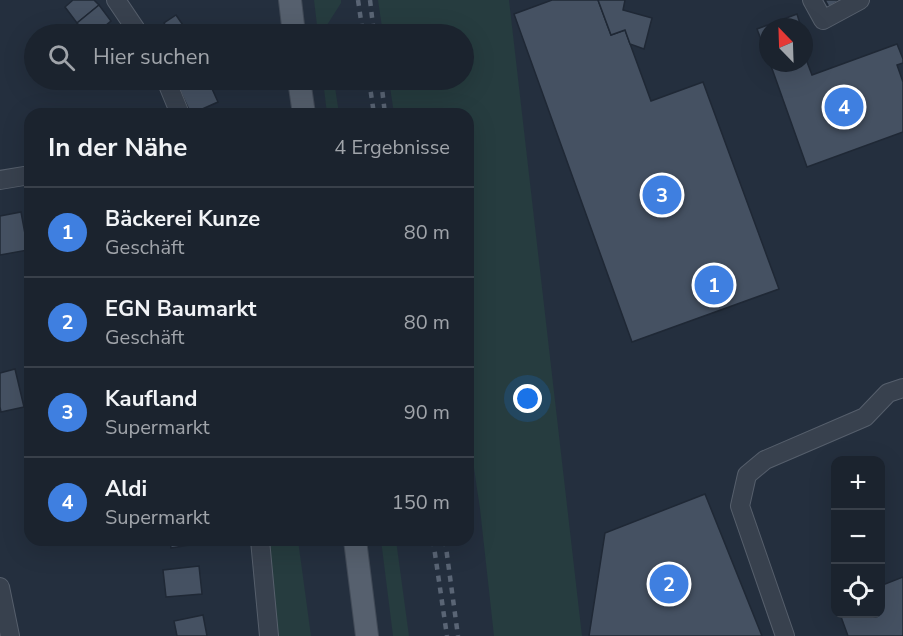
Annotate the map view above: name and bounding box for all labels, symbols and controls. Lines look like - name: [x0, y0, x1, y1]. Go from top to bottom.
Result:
- north arrow: [759, 18, 813, 72]
- search box: [24, 24, 474, 90]
- icon: search: [45, 41, 78, 74]
- text: Hier suchen: [93, 42, 210, 72]
- pin: 4: [824, 84, 864, 130]
- text: In der Nähe: [48, 130, 187, 165]
- text: 4 Ergebnisse: [334, 134, 450, 161]
- pin: 3: [642, 172, 682, 218]
- text: Bäckerei Kunze: [105, 204, 260, 234]
- text: 1: [62, 219, 74, 246]
- text: 80 m: [404, 219, 450, 246]
- text: Geschäft: [105, 234, 184, 261]
- pin: 1: [694, 262, 734, 308]
- text: EGN Baumarkt: [105, 294, 256, 324]
- text: 2: [62, 309, 74, 336]
- text: 80 m: [404, 309, 450, 336]
- text: Geschäft: [105, 324, 184, 351]
- text: Kaufland: [105, 384, 198, 414]
- your location: [513, 384, 542, 413]
- text: 3: [62, 399, 74, 426]
- text: 90 m: [404, 399, 450, 426]
- text: Supermarkt: [105, 414, 210, 441]
- map controls: [831, 456, 885, 618]
- button: +: [831, 456, 885, 510]
- text: Aldi: [105, 474, 147, 504]
- text: 4: [62, 489, 74, 516]
- text: 150 m: [392, 489, 450, 516]
- text: Supermarkt: [105, 504, 210, 531]
- button: −: [831, 510, 885, 564]
- pin: 2: [650, 562, 688, 606]
- button: locate: [831, 564, 885, 618]

